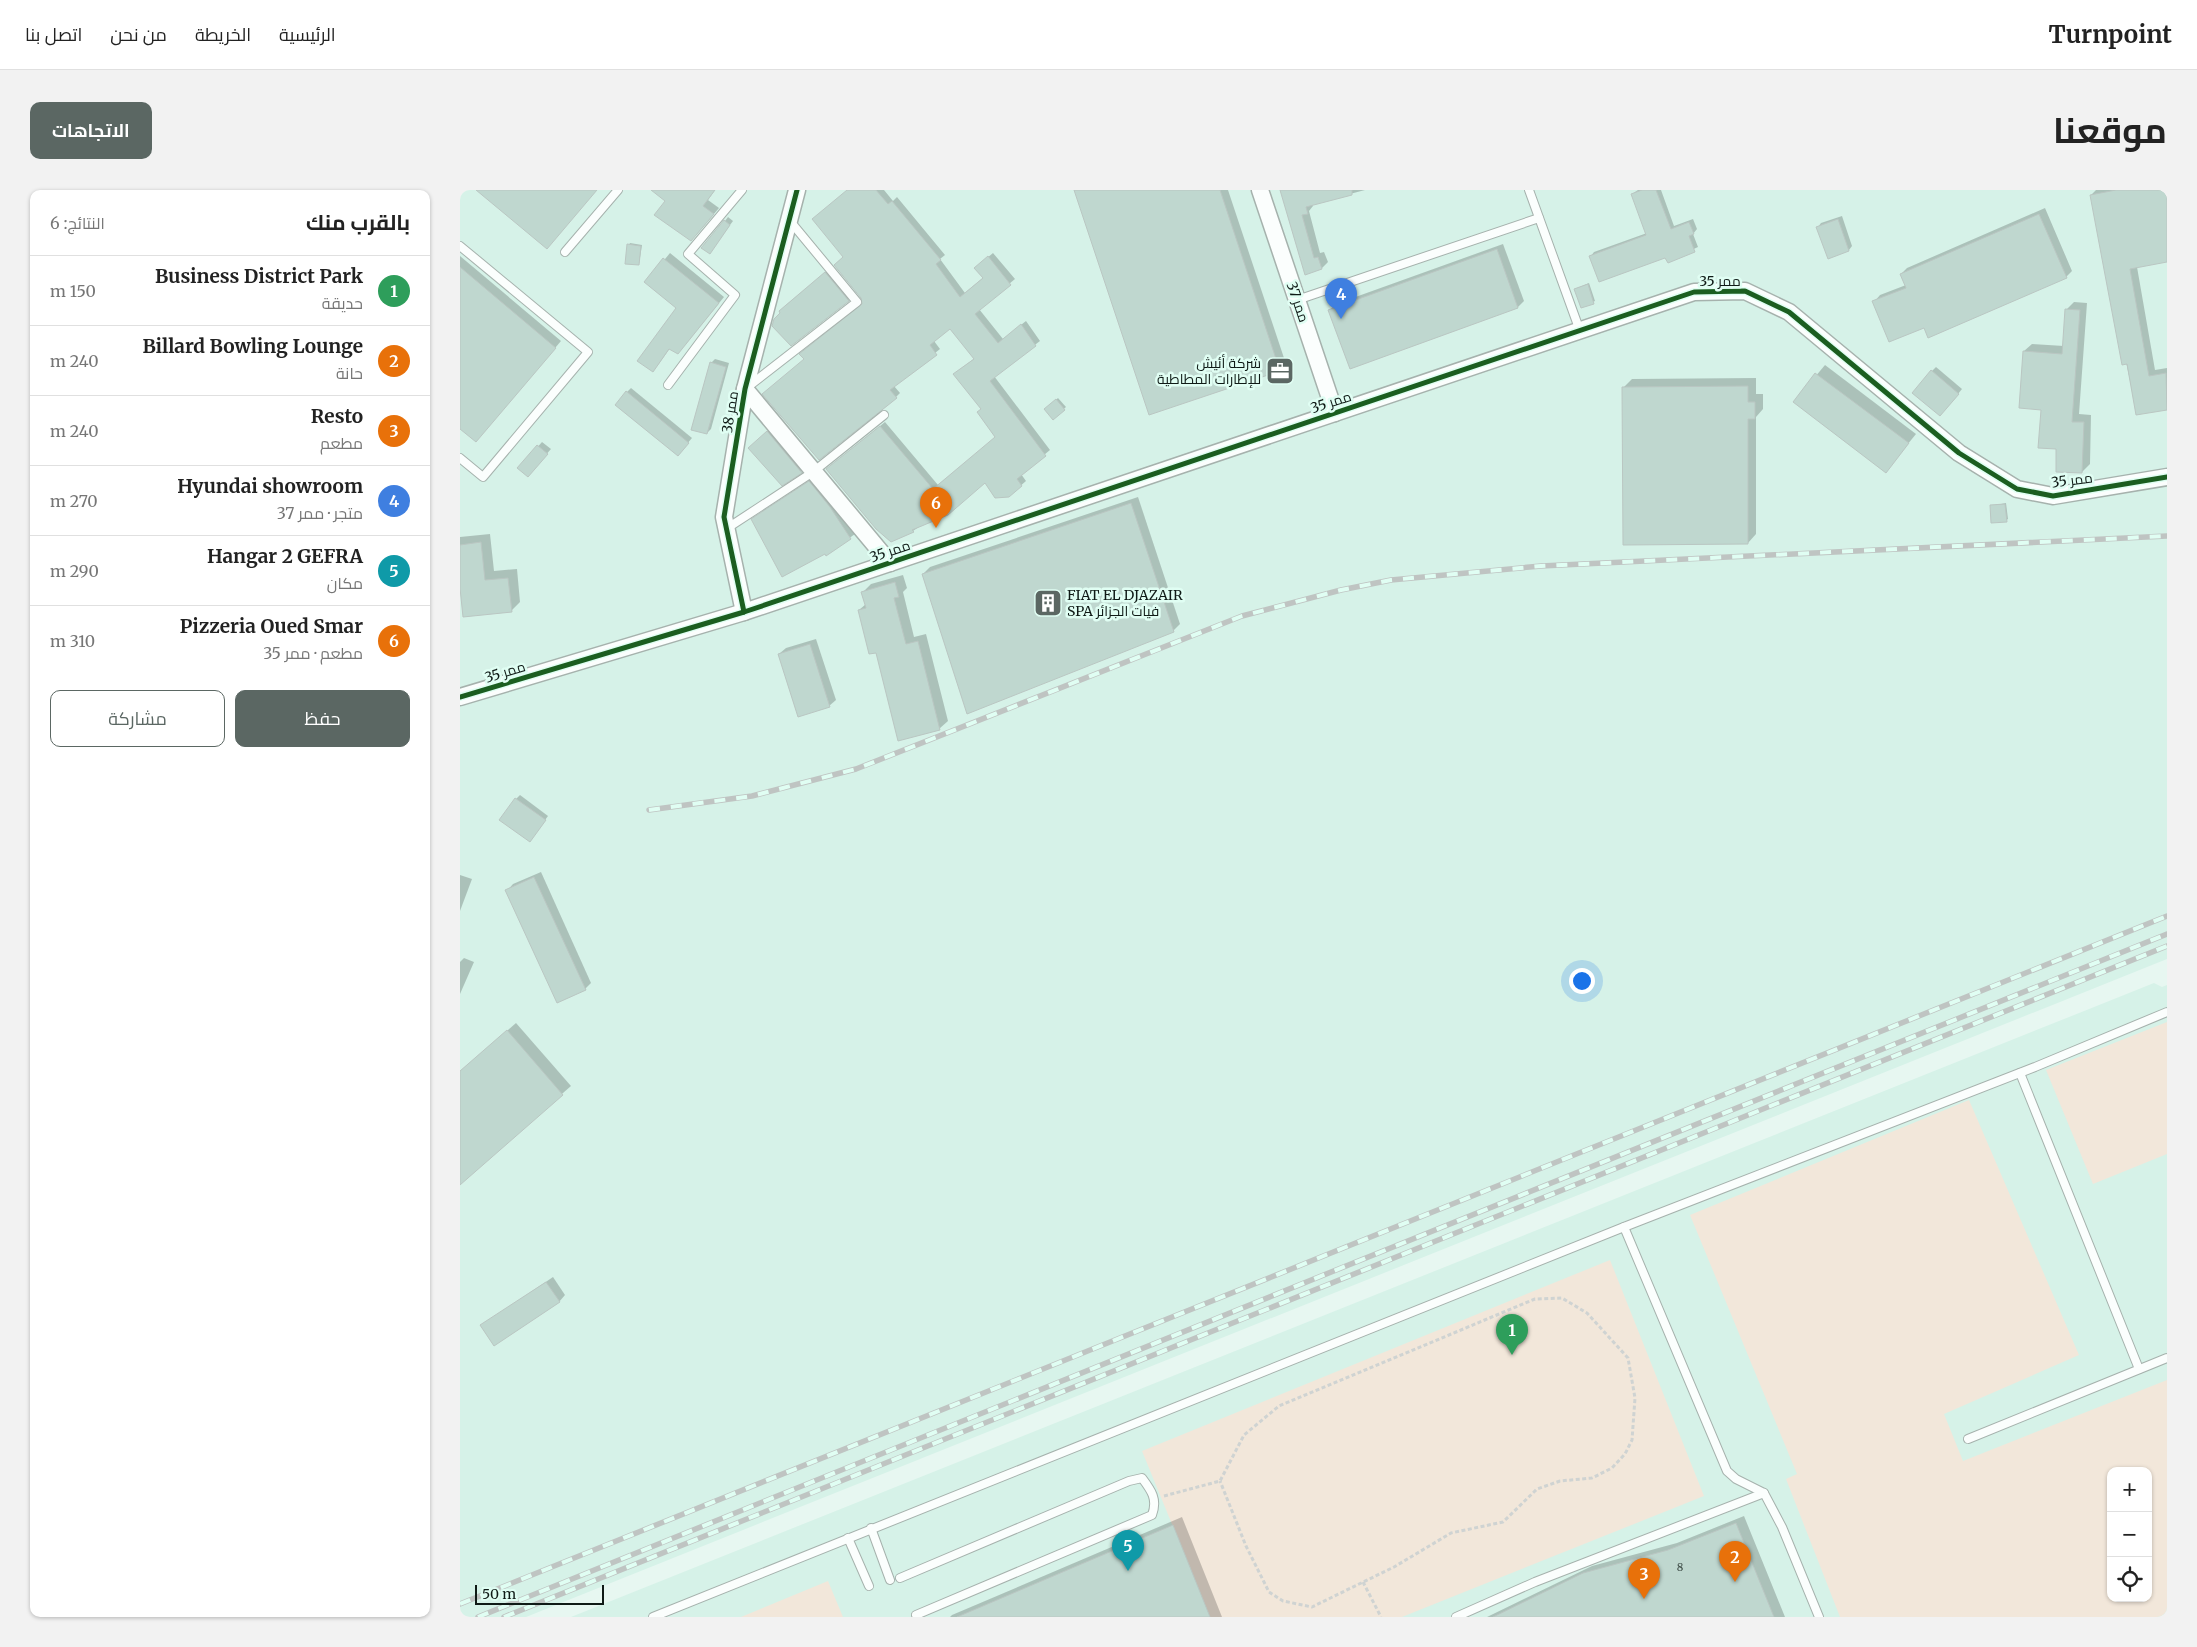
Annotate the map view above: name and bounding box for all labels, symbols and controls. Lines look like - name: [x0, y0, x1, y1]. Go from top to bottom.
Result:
- text: Turnpoint: [2049, 19, 2172, 50]
- text: اتصل بنا: [25, 23, 82, 46]
- text: من نحن: [110, 23, 167, 46]
- text: الخريطة: [195, 23, 251, 46]
- text: الرئيسية: [279, 23, 336, 46]
- button: الاتجاهات: [30, 102, 152, 159]
- text: موقعنا: [2053, 109, 2167, 153]
- text: بالقرب منك: [306, 209, 410, 236]
- text: النتائج: 6: [50, 213, 105, 233]
- text: Business District Park: [155, 264, 363, 288]
- street label: ممر 35: [1699, 272, 1741, 290]
- pin: 4: [1325, 278, 1357, 319]
- street label: ممر 37: [1283, 279, 1313, 325]
- text: 150 m: [50, 281, 96, 301]
- text: 1: [390, 281, 398, 301]
- text: حديقة: [322, 293, 363, 313]
- text: Billard Bowling Lounge: [142, 334, 363, 358]
- text: 240 m: [50, 351, 99, 371]
- text: 2: [389, 351, 399, 371]
- place label: شركة أئيش للإطارات المطاطية: [1157, 354, 1261, 388]
- office icon: شركة أئيش للإطارات المطاطية: [1265, 356, 1295, 386]
- text: حانة: [336, 363, 363, 383]
- street label: ممر 35: [1309, 387, 1353, 417]
- street label: ممر 38: [718, 390, 742, 434]
- text: Resto: [311, 404, 363, 428]
- text: 240 m: [50, 421, 99, 441]
- text: 3: [389, 421, 399, 441]
- text: مطعم: [320, 433, 363, 453]
- street label: ممر 35: [2050, 469, 2094, 491]
- text: Hyundai showroom: [177, 474, 363, 498]
- pin: 6: [920, 487, 952, 528]
- text: 270 m: [50, 491, 98, 511]
- text: 4: [389, 491, 399, 511]
- text: متجر · ممر 37: [277, 503, 363, 523]
- street label: ممر 35: [868, 536, 912, 566]
- text: Hangar 2 GEFRA: [207, 544, 363, 568]
- text: 290 m: [50, 561, 99, 581]
- text: 5: [389, 561, 399, 581]
- text: مكان: [327, 573, 363, 593]
- place label: FIAT EL DJAZAIR SPA فيات الجزائر: [1067, 586, 1183, 620]
- building icon: FIAT EL DJAZAIR SPA فيات الجزائر: [1033, 588, 1063, 618]
- text: Pizzeria Oued Smar: [180, 614, 363, 638]
- text: 310 m: [50, 631, 95, 651]
- text: 6: [389, 631, 399, 651]
- text: مطعم · ممر 35: [263, 643, 363, 663]
- street label: ممر 35: [483, 657, 527, 687]
- button: مشاركة: [50, 690, 225, 747]
- button: حفظ: [235, 690, 410, 747]
- your location: [1569, 968, 1595, 994]
- pin: 1: [1496, 1314, 1528, 1355]
- map controls: [2107, 1467, 2152, 1602]
- button: +: [2107, 1467, 2152, 1512]
- button: −: [2107, 1512, 2152, 1557]
- pin: 5: [1112, 1530, 1144, 1571]
- pin: 2: [1719, 1541, 1751, 1582]
- button: locate: [2107, 1557, 2152, 1602]
- pin: 3: [1628, 1558, 1660, 1599]
- house number: 8: [1677, 1560, 1684, 1574]
- scale bar: [475, 1582, 604, 1605]
- text: 50 m: [482, 1585, 516, 1603]

